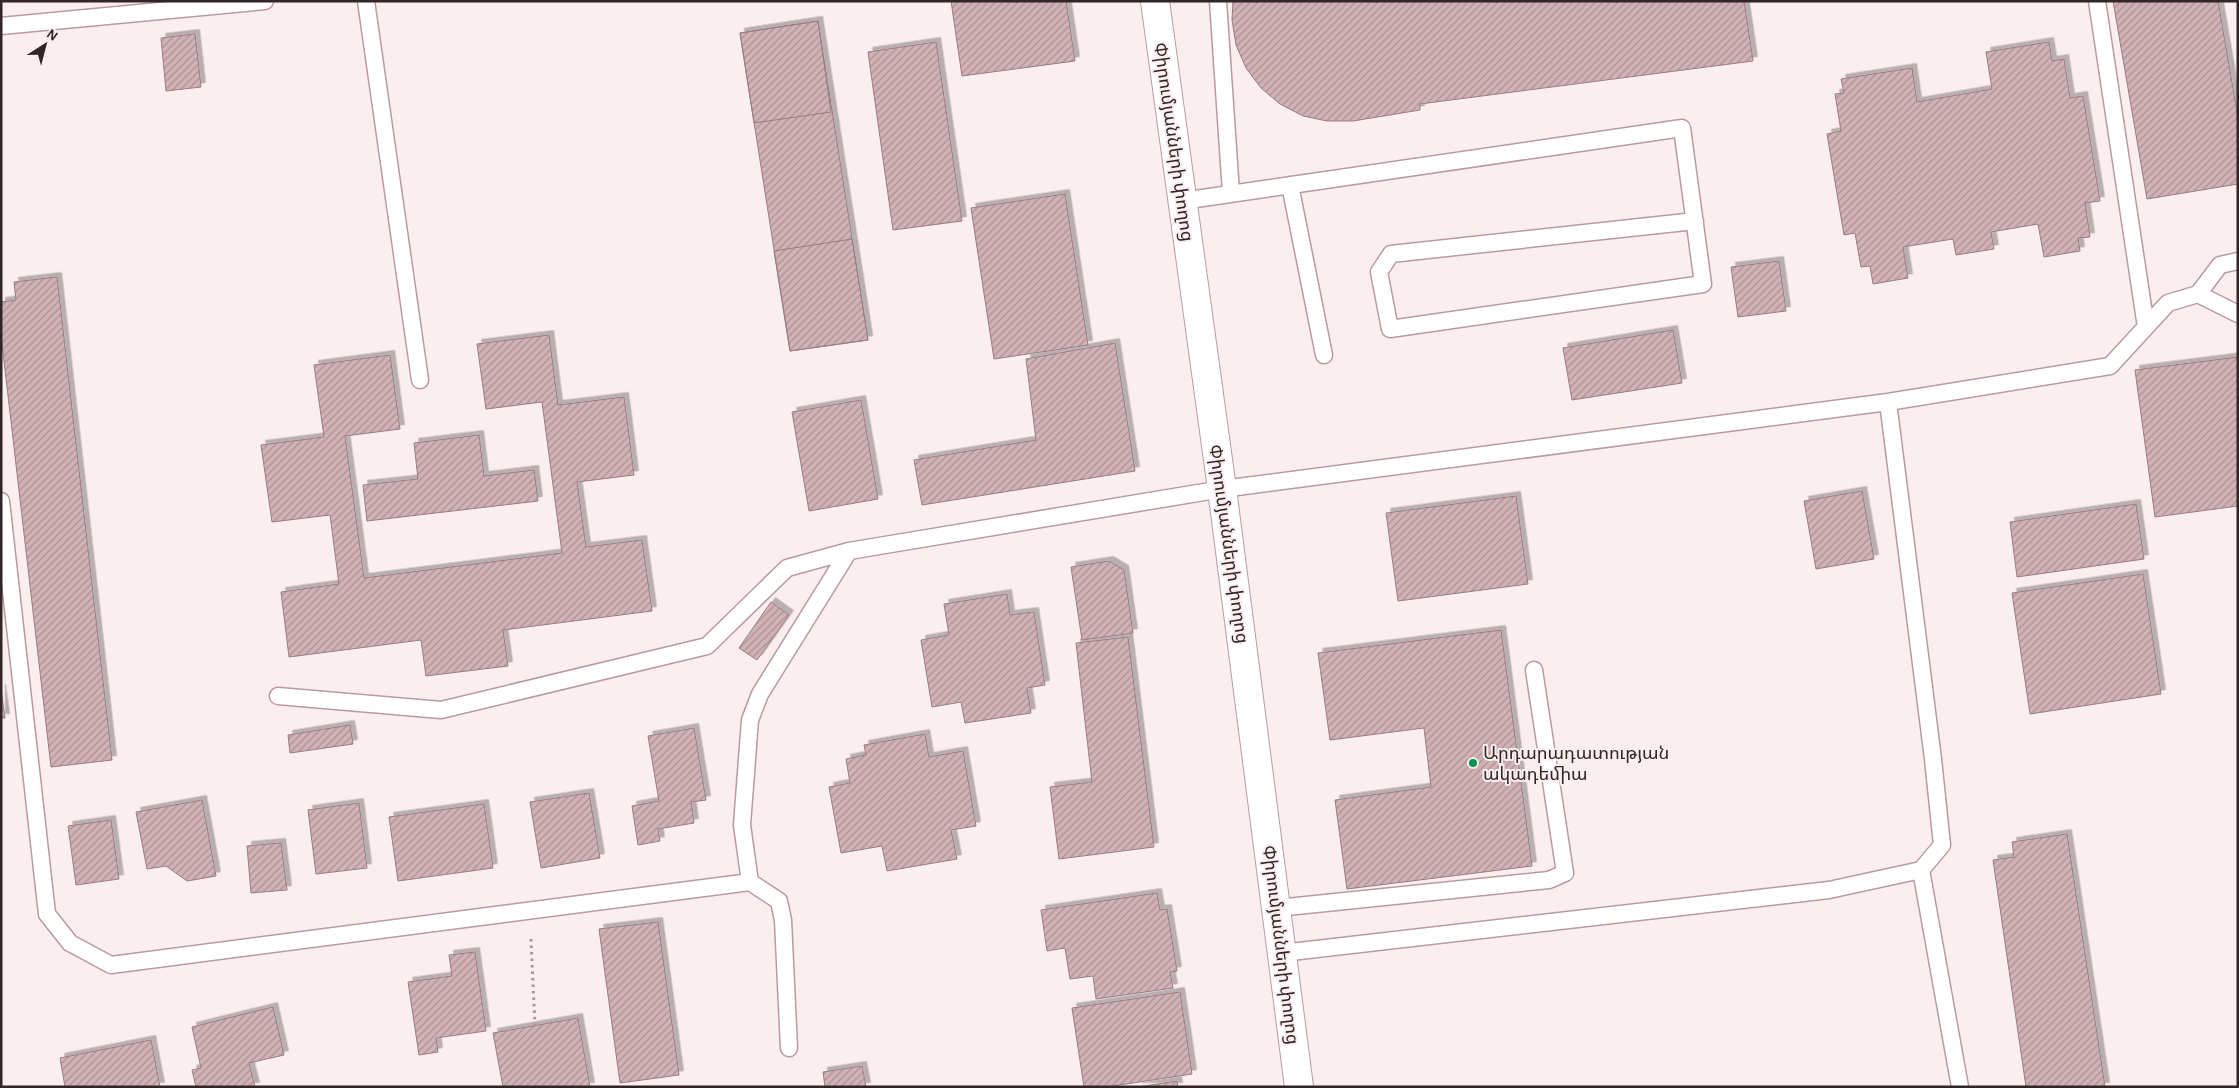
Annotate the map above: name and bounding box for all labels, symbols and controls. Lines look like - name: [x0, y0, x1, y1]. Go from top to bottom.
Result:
- north arrow: [20, 20, 70, 70]
- text: N: [44, 27, 60, 44]
- street label: Փիրումյանների փողոց: [1150, 42, 1196, 243]
- street label: Փիրումյանների փողոց: [1205, 444, 1251, 645]
- place label: Արդարադատության ակադեմիա: [1483, 745, 1669, 784]
- marker: Արդարադատության ակադեմիա: [1467, 757, 1479, 769]
- street label: Փիրումյանների փողոց: [1259, 845, 1301, 1046]

